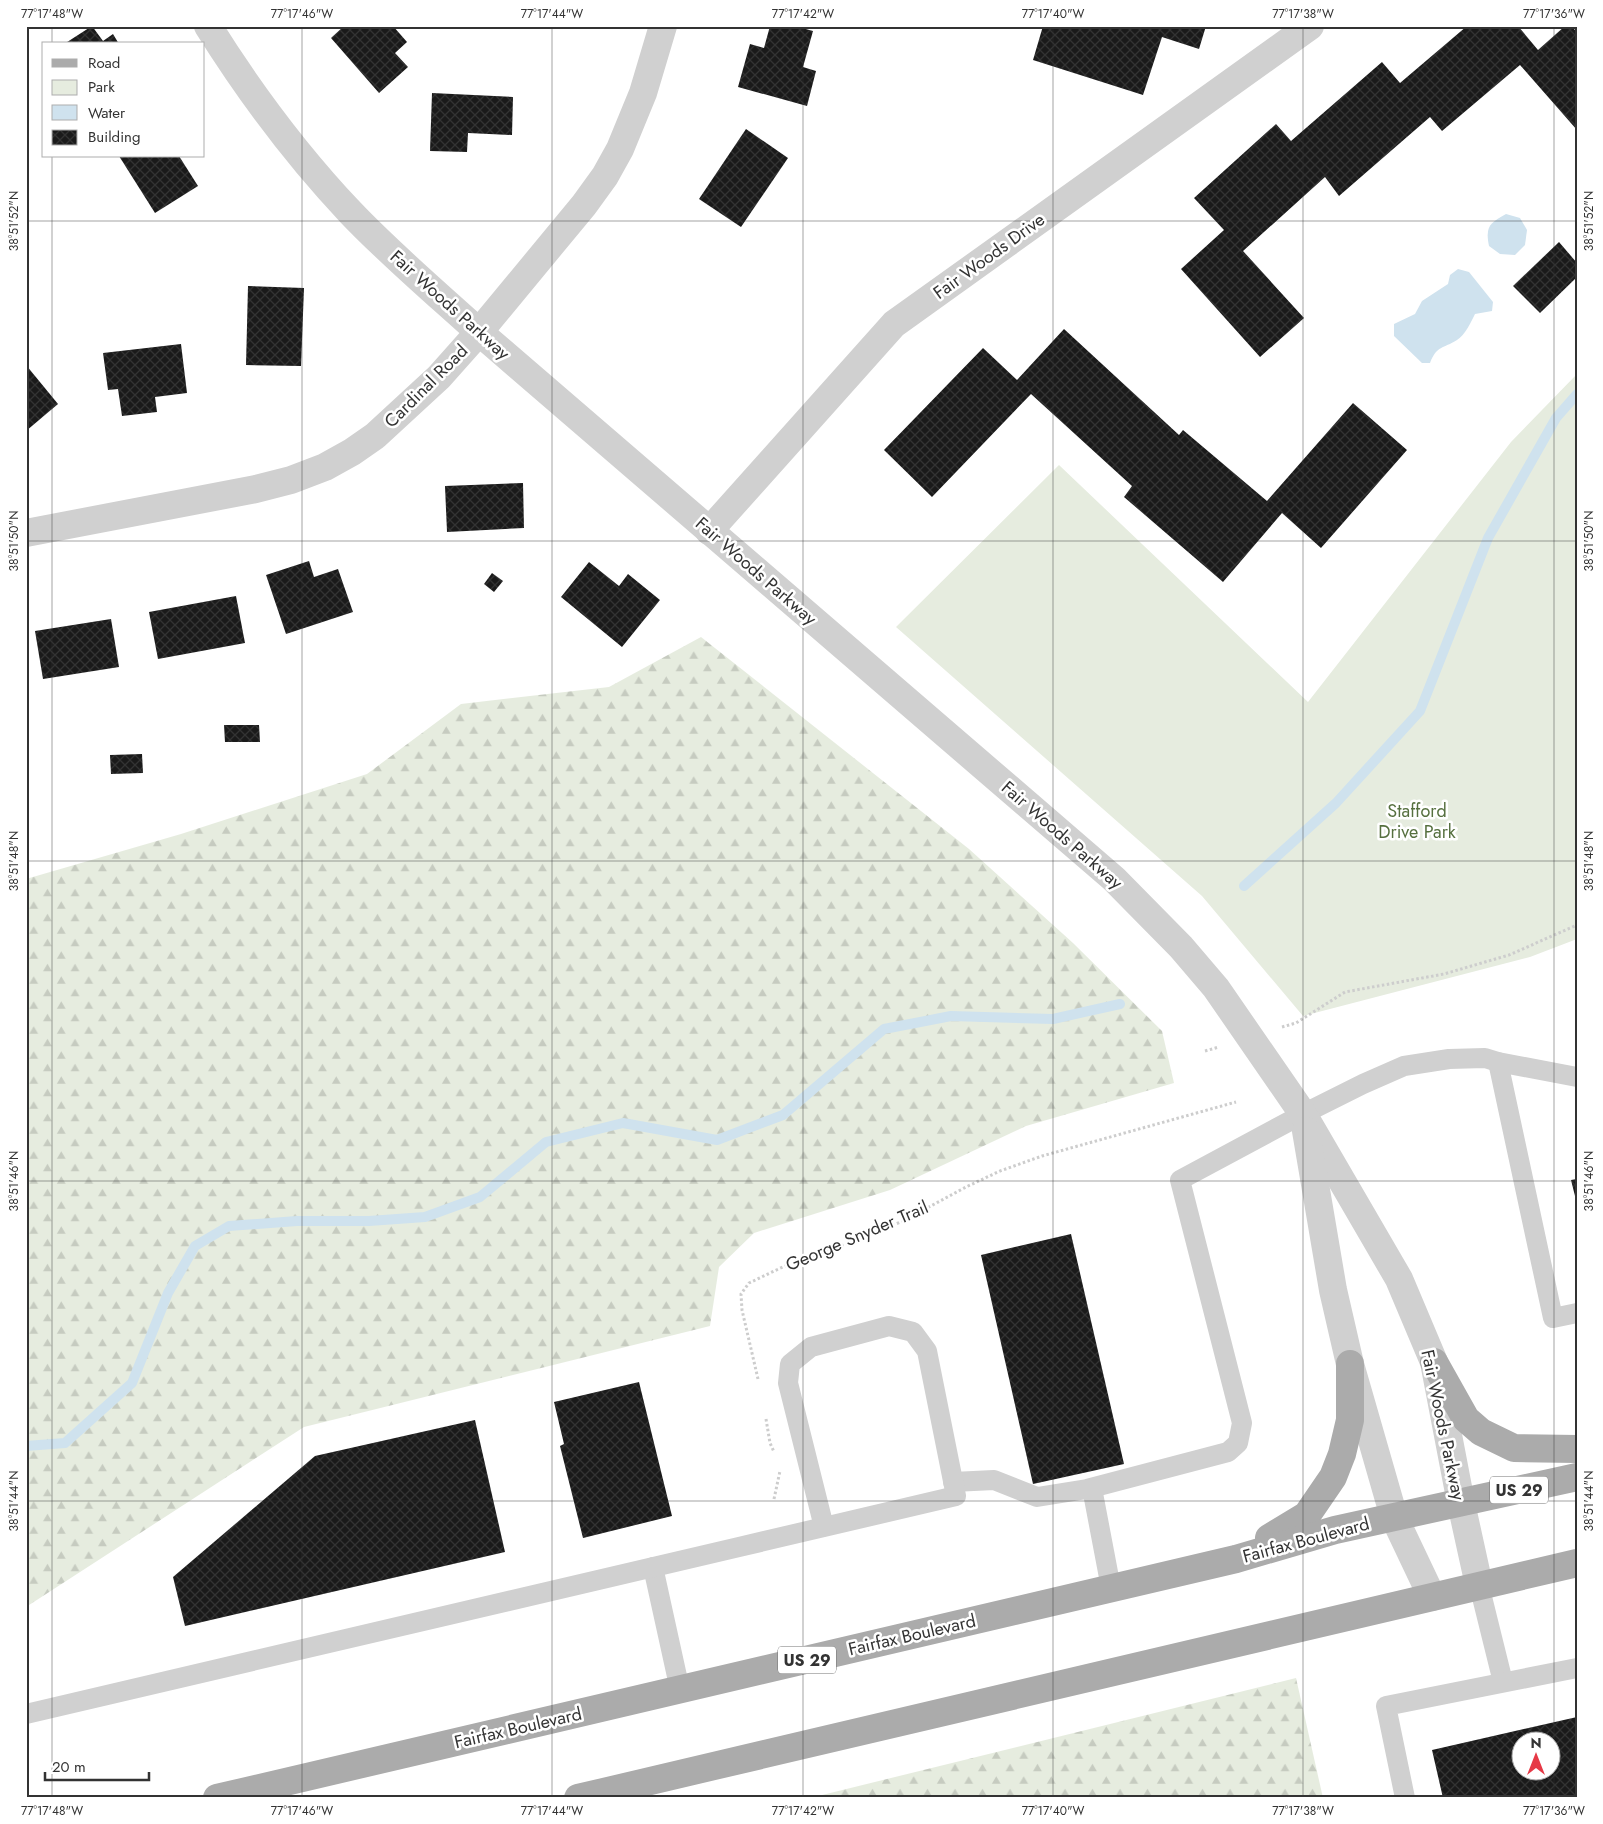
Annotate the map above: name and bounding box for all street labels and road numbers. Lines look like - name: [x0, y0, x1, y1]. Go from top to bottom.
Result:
- street label: Fair Woods Drive: [928, 207, 1050, 305]
- street label: Fair Woods Parkway: [384, 244, 516, 366]
- street label: Cardinal Road: [378, 338, 474, 434]
- street label: Fair Woods Parkway: [690, 511, 822, 631]
- street label: Fair Woods Parkway: [996, 775, 1128, 895]
- street label: George Snyder Trail: [782, 1194, 932, 1278]
- street label: Fair Woods Parkway: [1414, 1347, 1472, 1503]
- road number: US 29: [1490, 1476, 1548, 1504]
- street label: Fairfax Boulevard: [1240, 1511, 1372, 1569]
- street label: Fairfax Boulevard: [846, 1608, 978, 1662]
- road number: US 29: [778, 1646, 836, 1674]
- street label: Fairfax Boulevard: [452, 1701, 584, 1755]

